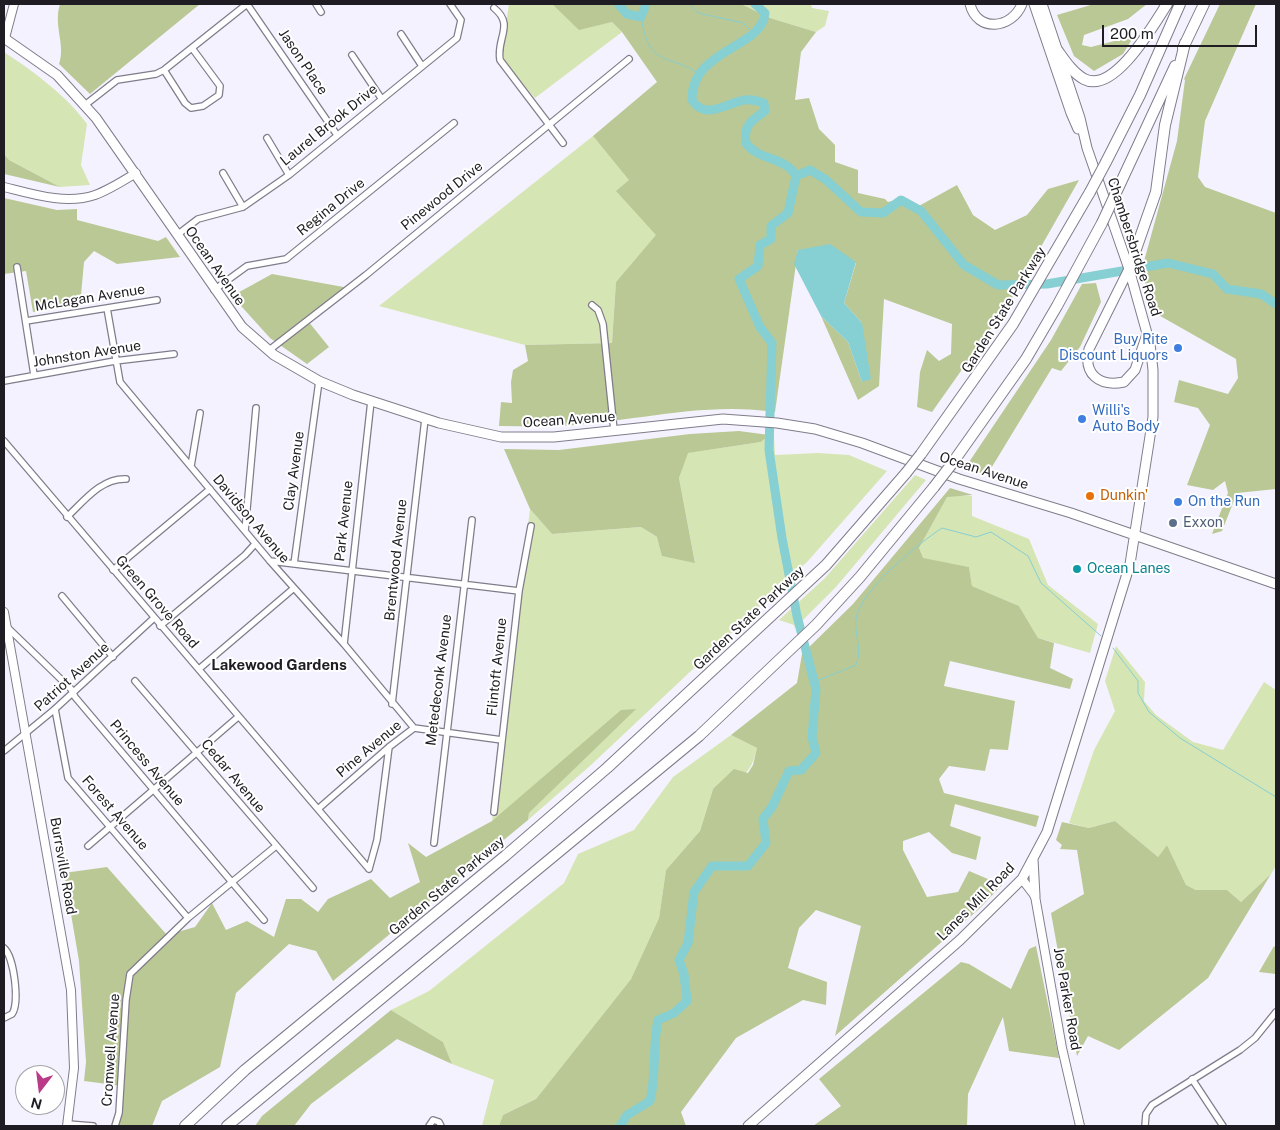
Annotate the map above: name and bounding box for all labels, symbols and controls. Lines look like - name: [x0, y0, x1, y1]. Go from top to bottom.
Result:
- scale bar: [1105, 15, 1260, 47]
- text: 200 m: [1110, 25, 1154, 42]
- street label: Jason Place: [275, 26, 331, 98]
- street label: Laurel Brook Drive: [277, 81, 381, 169]
- street label: Pinewood Drive: [398, 158, 486, 234]
- street label: Regina Drive: [294, 175, 368, 239]
- street label: Chambersbridge Road: [1104, 175, 1164, 319]
- street label: Ocean Avenue: [181, 223, 249, 309]
- street label: Garden State Parkway: [958, 244, 1050, 376]
- street label: McLagan Avenue: [34, 281, 146, 315]
- place label: Buy Rite Discount Liquors: [1059, 332, 1168, 364]
- street label: Johnston Avenue: [32, 337, 142, 371]
- marker: Buy Rite Discount Liquors: [1172, 342, 1184, 354]
- place label: Willi's Auto Body: [1092, 403, 1160, 436]
- street label: Ocean Avenue: [522, 408, 616, 432]
- marker: Willi's Auto Body: [1076, 413, 1088, 425]
- street label: Clay Avenue: [280, 430, 308, 512]
- street label: Ocean Avenue: [937, 449, 1031, 493]
- street label: Davidson Avenue: [209, 471, 293, 567]
- street label: Park Avenue: [331, 480, 357, 562]
- place label: Dunkin': [1100, 488, 1148, 504]
- marker: Dunkin': [1084, 490, 1096, 502]
- place label: On the Run: [1188, 494, 1260, 510]
- marker: On the Run: [1172, 496, 1184, 508]
- street label: Brentwood Avenue: [381, 498, 411, 622]
- place label: Exxon: [1183, 515, 1223, 531]
- marker: Exxon: [1167, 517, 1179, 529]
- street label: Green Grove Road: [112, 552, 202, 652]
- place label: Ocean Lanes: [1087, 561, 1170, 577]
- street label: Garden State Parkway: [690, 562, 808, 674]
- marker: Ocean Lanes: [1071, 563, 1083, 575]
- street label: Metedeconk Avenue: [423, 613, 455, 747]
- street label: Flintoft Avenue: [483, 617, 511, 717]
- street label: Patriot Avenue: [31, 639, 113, 715]
- district label: Lakewood Gardens: [211, 656, 347, 674]
- street label: Princess Avenue: [106, 717, 188, 809]
- street label: Pine Avenue: [333, 717, 405, 781]
- street label: Cedar Avenue: [197, 736, 269, 816]
- street label: Forest Avenue: [78, 772, 152, 854]
- street label: Burrsville Road: [46, 816, 80, 916]
- street label: Garden State Parkway: [386, 833, 508, 939]
- street label: Lanes Mill Road: [934, 860, 1018, 944]
- street label: Joe Parker Road: [1050, 946, 1084, 1052]
- street label: Cromwell Avenue: [99, 993, 123, 1107]
- north arrow: [15, 1065, 65, 1115]
- text: N: [29, 1094, 44, 1113]

